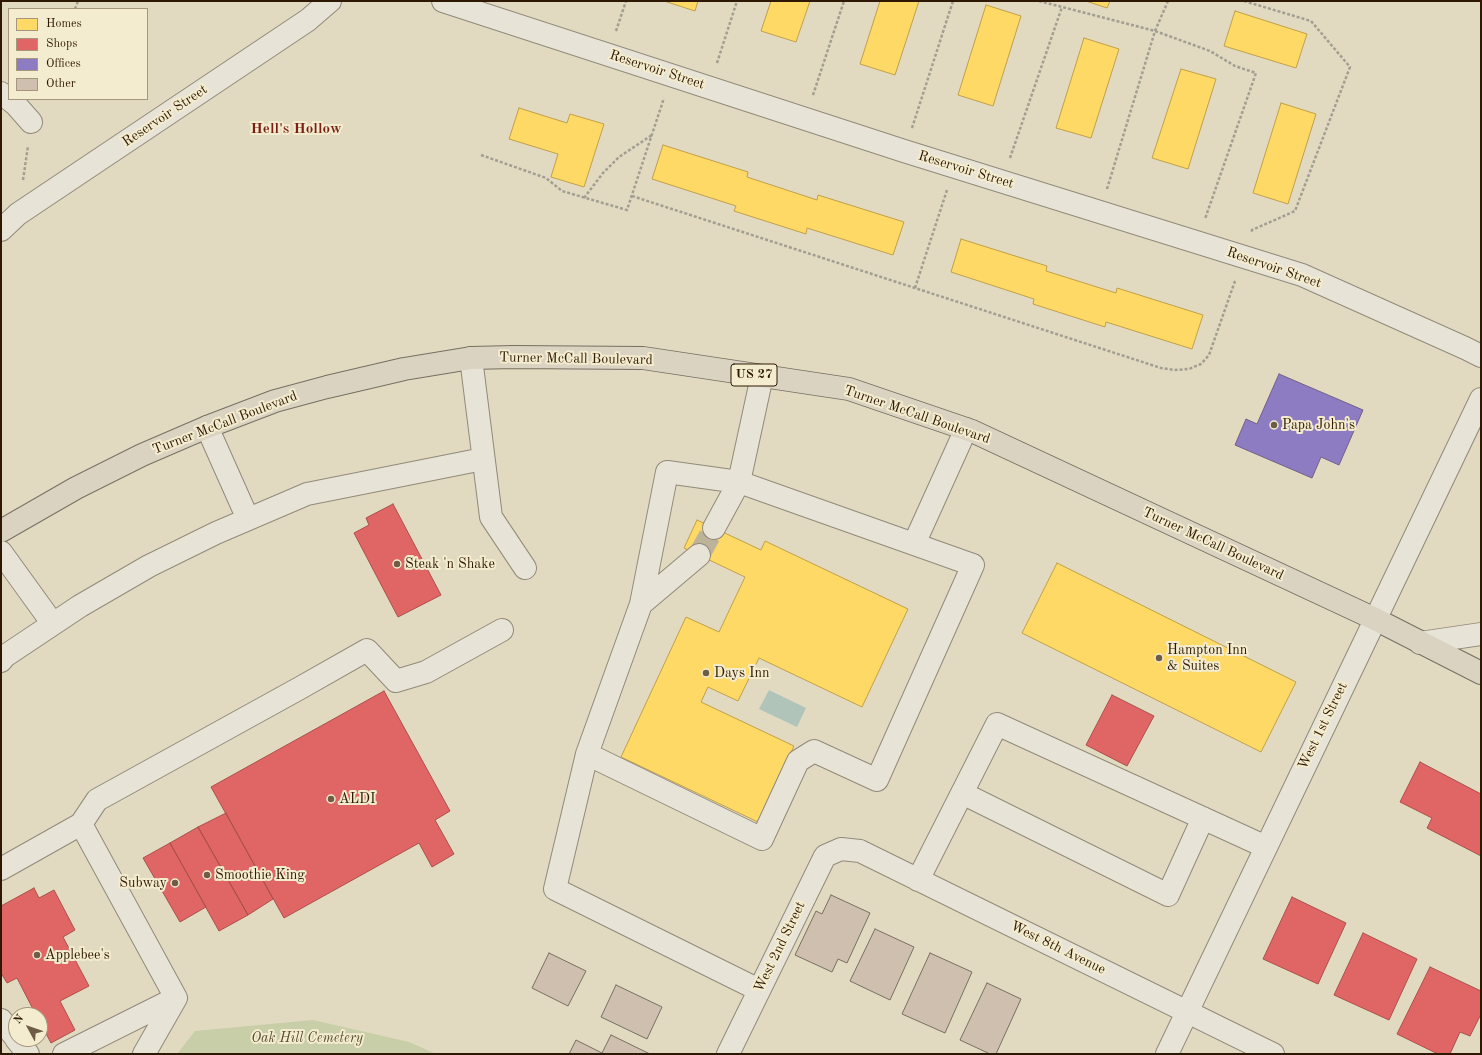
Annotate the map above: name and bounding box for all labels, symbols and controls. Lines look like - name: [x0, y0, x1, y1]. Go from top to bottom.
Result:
- legend: [8, 8, 148, 100]
- text: Homes: [46, 18, 82, 30]
- text: Shops: [46, 38, 77, 50]
- street label: Reservoir Street: [607, 47, 707, 93]
- text: Offices: [46, 58, 81, 70]
- text: Other: [46, 78, 76, 90]
- street label: Reservoir Street: [119, 81, 211, 151]
- district label: Hell's Hollow: [250, 120, 342, 138]
- street label: Reservoir Street: [916, 148, 1016, 192]
- street label: Reservoir Street: [1224, 244, 1324, 292]
- street label: Turner McCall Boulevard: [499, 349, 653, 369]
- road number: US 27: [731, 364, 777, 386]
- street label: Turner McCall Boulevard: [842, 382, 992, 448]
- street label: Turner McCall Boulevard: [150, 388, 300, 458]
- place label: Papa John's: [1282, 417, 1355, 433]
- marker: Papa John's: [1269, 420, 1279, 430]
- street label: Turner McCall Boulevard: [1140, 504, 1286, 584]
- place label: Steak 'n Shake: [405, 556, 495, 572]
- marker: Steak 'n Shake: [392, 559, 402, 569]
- place label: Hampton Inn & Suites: [1167, 642, 1247, 674]
- marker: Hampton Inn & Suites: [1154, 653, 1164, 663]
- place label: Days Inn: [714, 665, 770, 681]
- marker: Days Inn: [701, 668, 711, 678]
- street label: West 1st Street: [1295, 680, 1351, 772]
- place label: ALDI: [339, 791, 376, 807]
- marker: ALDI: [326, 794, 336, 804]
- place label: Smoothie King: [215, 867, 305, 883]
- marker: Smoothie King: [202, 870, 212, 880]
- place label: Subway: [119, 875, 167, 891]
- marker: Subway: [170, 878, 180, 888]
- street label: West 2nd Street: [751, 899, 809, 995]
- street label: West 8th Avenue: [1008, 918, 1108, 978]
- place label: Applebee's: [45, 947, 110, 963]
- marker: Applebee's: [32, 950, 42, 960]
- north arrow: [8, 1007, 48, 1047]
- text: N: [12, 1013, 26, 1026]
- park label: Oak Hill Cemetery: [251, 1030, 363, 1046]

